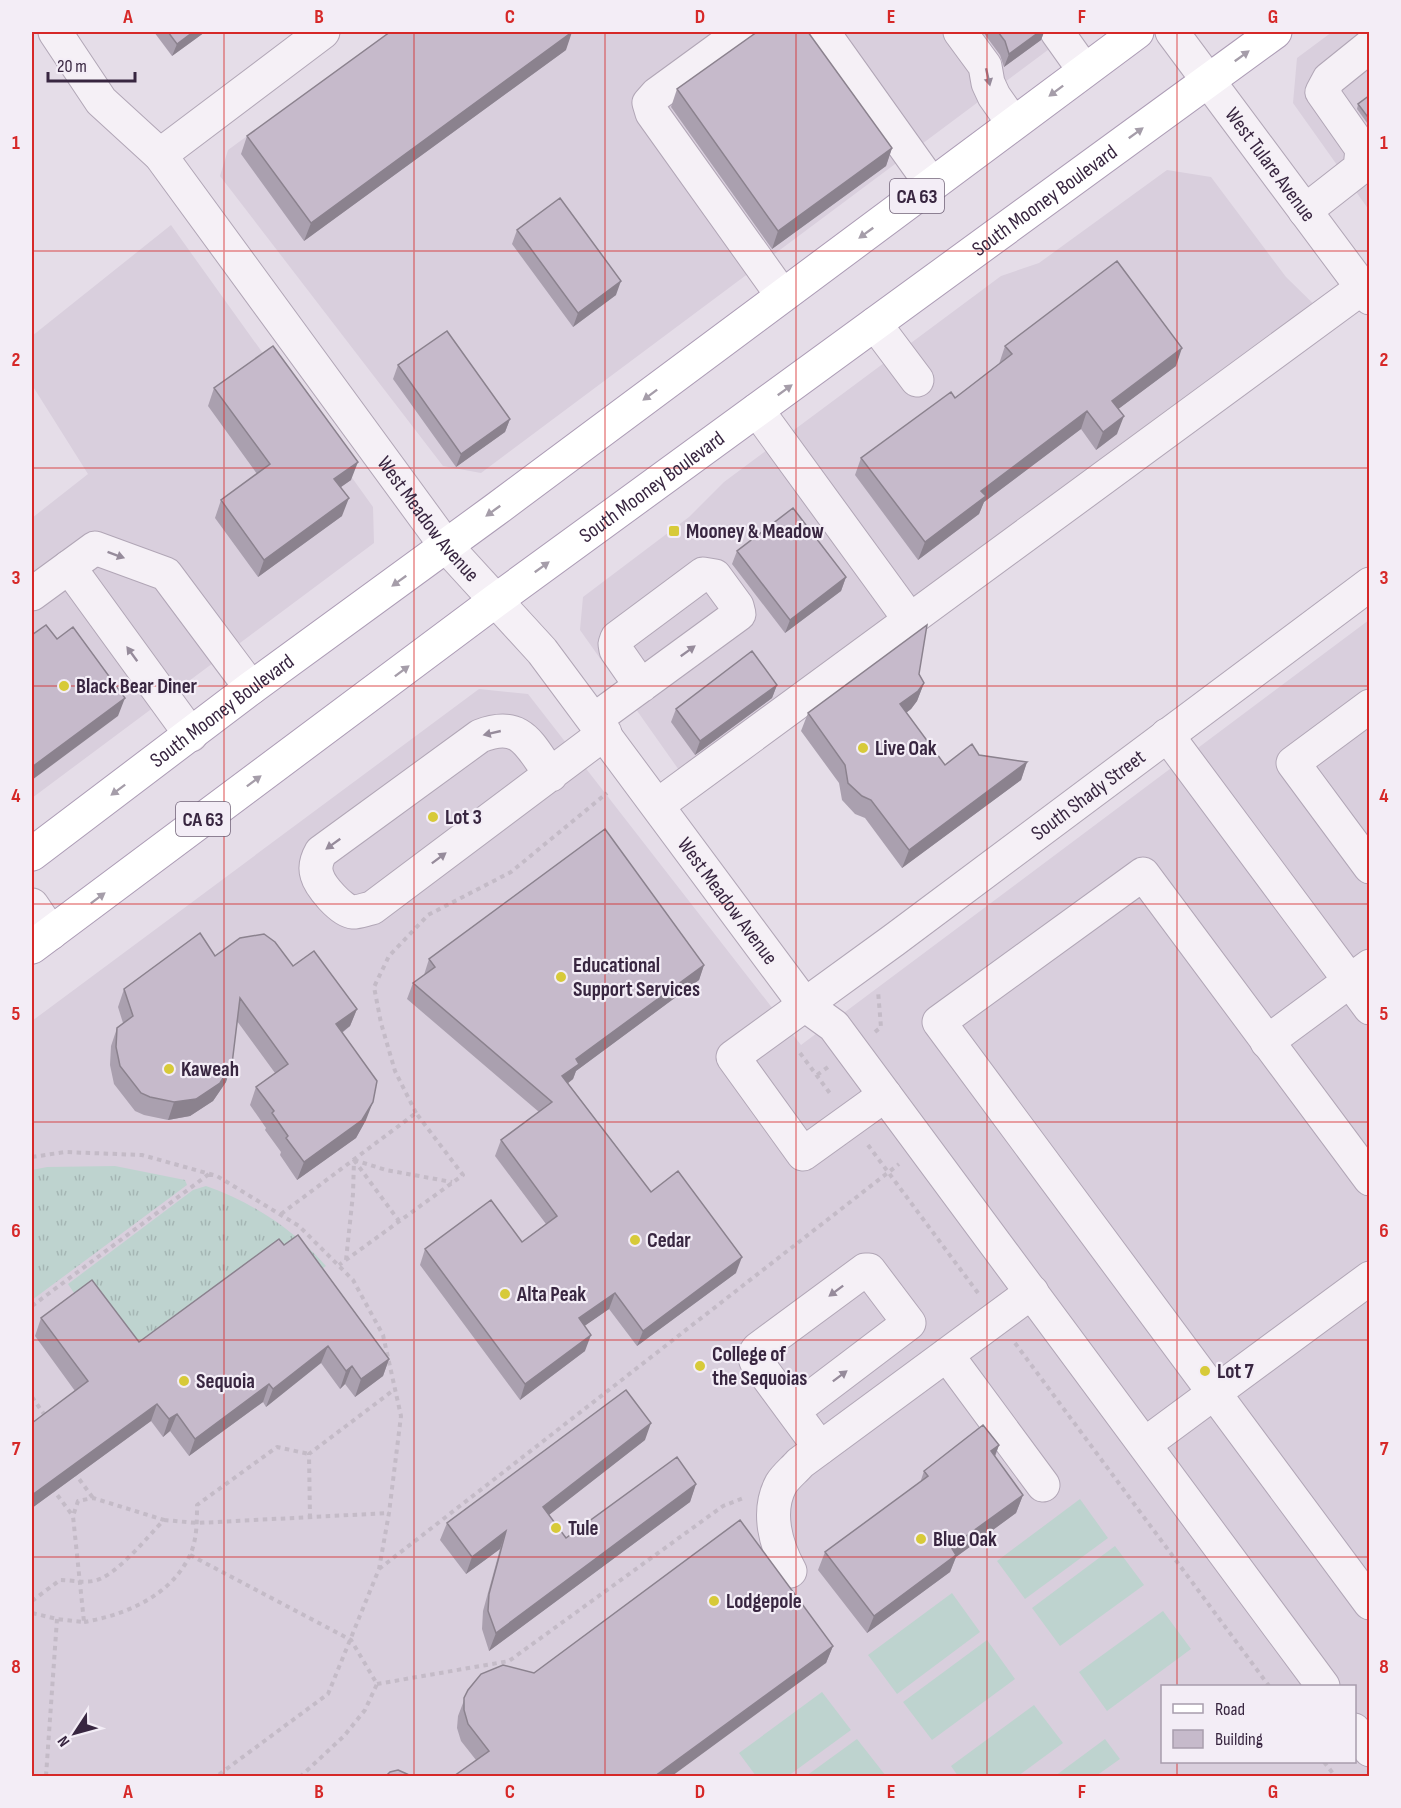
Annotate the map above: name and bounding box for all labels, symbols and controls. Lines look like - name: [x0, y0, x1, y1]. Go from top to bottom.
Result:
- text: A: [122, 5, 133, 29]
- text: B: [314, 5, 324, 29]
- text: C: [505, 5, 515, 29]
- text: D: [695, 5, 705, 29]
- text: E: [887, 5, 895, 29]
- text: F: [1078, 5, 1086, 29]
- text: G: [1268, 5, 1278, 29]
- scale bar: [48, 45, 135, 83]
- one-way arrow: [1233, 50, 1249, 62]
- text: 20 m: [57, 56, 87, 77]
- one-way arrow: [983, 68, 993, 86]
- one-way arrow: [1049, 85, 1065, 97]
- street label: West Tulare Avenue: [1220, 103, 1321, 227]
- one-way arrow: [1129, 127, 1144, 139]
- text: 1: [12, 131, 20, 155]
- text: 1: [1380, 131, 1388, 155]
- street label: South Mooney Boulevard: [967, 139, 1122, 262]
- road number: CA 63: [890, 179, 944, 213]
- one-way arrow: [859, 227, 875, 239]
- text: 2: [12, 348, 20, 372]
- text: 2: [1380, 348, 1388, 372]
- one-way arrow: [776, 384, 792, 396]
- one-way arrow: [642, 388, 658, 401]
- street label: South Mooney Boulevard: [575, 426, 729, 548]
- street label: West Meadow Avenue: [372, 451, 484, 587]
- one-way arrow: [486, 505, 502, 517]
- place label: Mooney & Meadow: [686, 519, 824, 544]
- marker: Mooney & Meadow: [667, 524, 681, 538]
- one-way arrow: [107, 551, 125, 561]
- one-way arrow: [534, 561, 550, 573]
- text: 3: [12, 566, 21, 590]
- text: 3: [1380, 566, 1389, 590]
- one-way arrow: [391, 574, 406, 586]
- one-way arrow: [680, 645, 696, 657]
- one-way arrow: [126, 647, 138, 663]
- street label: South Mooney Boulevard: [145, 649, 299, 773]
- one-way arrow: [393, 665, 409, 677]
- place label: Black Bear Diner: [76, 674, 198, 699]
- marker: Black Bear Diner: [57, 679, 71, 693]
- one-way arrow: [483, 729, 501, 739]
- place label: Live Oak: [875, 736, 937, 761]
- marker: Live Oak: [856, 741, 870, 755]
- street label: South Shady Street: [1026, 745, 1150, 846]
- one-way arrow: [246, 775, 262, 787]
- text: 4: [11, 784, 21, 808]
- one-way arrow: [110, 784, 126, 796]
- text: 4: [1379, 784, 1389, 808]
- road number: CA 63: [176, 802, 230, 836]
- place label: Lot 3: [445, 805, 482, 830]
- marker: Lot 3: [426, 810, 440, 824]
- street label: West Meadow Avenue: [672, 833, 783, 970]
- one-way arrow: [325, 837, 340, 849]
- one-way arrow: [430, 852, 446, 864]
- one-way arrow: [90, 892, 105, 904]
- place label: Educational Support Services: [573, 953, 700, 1002]
- marker: Educational Support Services: [554, 970, 568, 984]
- text: 5: [12, 1002, 21, 1026]
- text: 5: [1380, 1002, 1389, 1026]
- place label: Kaweah: [181, 1057, 239, 1082]
- marker: Kaweah: [162, 1062, 176, 1076]
- text: 6: [11, 1219, 21, 1243]
- text: 6: [1379, 1219, 1389, 1243]
- place label: Cedar: [647, 1228, 691, 1253]
- marker: Cedar: [628, 1233, 642, 1247]
- place label: Alta Peak: [516, 1282, 586, 1307]
- one-way arrow: [828, 1285, 844, 1297]
- marker: Alta Peak: [498, 1287, 512, 1301]
- place label: College of the Sequoias: [712, 1342, 807, 1391]
- marker: College of the Sequoias: [693, 1359, 707, 1373]
- place label: Lot 7: [1217, 1359, 1255, 1384]
- marker: Lot 7: [1198, 1364, 1212, 1378]
- place label: Sequoia: [196, 1369, 255, 1394]
- one-way arrow: [832, 1370, 847, 1382]
- marker: Sequoia: [177, 1374, 191, 1388]
- text: 7: [12, 1437, 21, 1461]
- text: 7: [1380, 1437, 1389, 1461]
- place label: Tule: [568, 1516, 598, 1541]
- marker: Tule: [549, 1521, 563, 1535]
- place label: Blue Oak: [933, 1527, 997, 1552]
- marker: Blue Oak: [914, 1532, 928, 1546]
- place label: Lodgepole: [726, 1589, 802, 1614]
- marker: Lodgepole: [707, 1594, 721, 1608]
- text: 8: [11, 1655, 21, 1679]
- text: 8: [1379, 1655, 1389, 1679]
- legend: [1161, 1685, 1356, 1763]
- text: Road: [1215, 1699, 1245, 1720]
- north arrow: [45, 1703, 105, 1763]
- text: Building: [1215, 1729, 1263, 1750]
- text: N: [54, 1732, 74, 1750]
- text: A: [122, 1780, 133, 1804]
- text: B: [314, 1780, 324, 1804]
- text: C: [505, 1780, 515, 1804]
- text: D: [695, 1780, 705, 1804]
- text: E: [887, 1780, 895, 1804]
- text: F: [1078, 1780, 1086, 1804]
- text: G: [1268, 1780, 1278, 1804]

